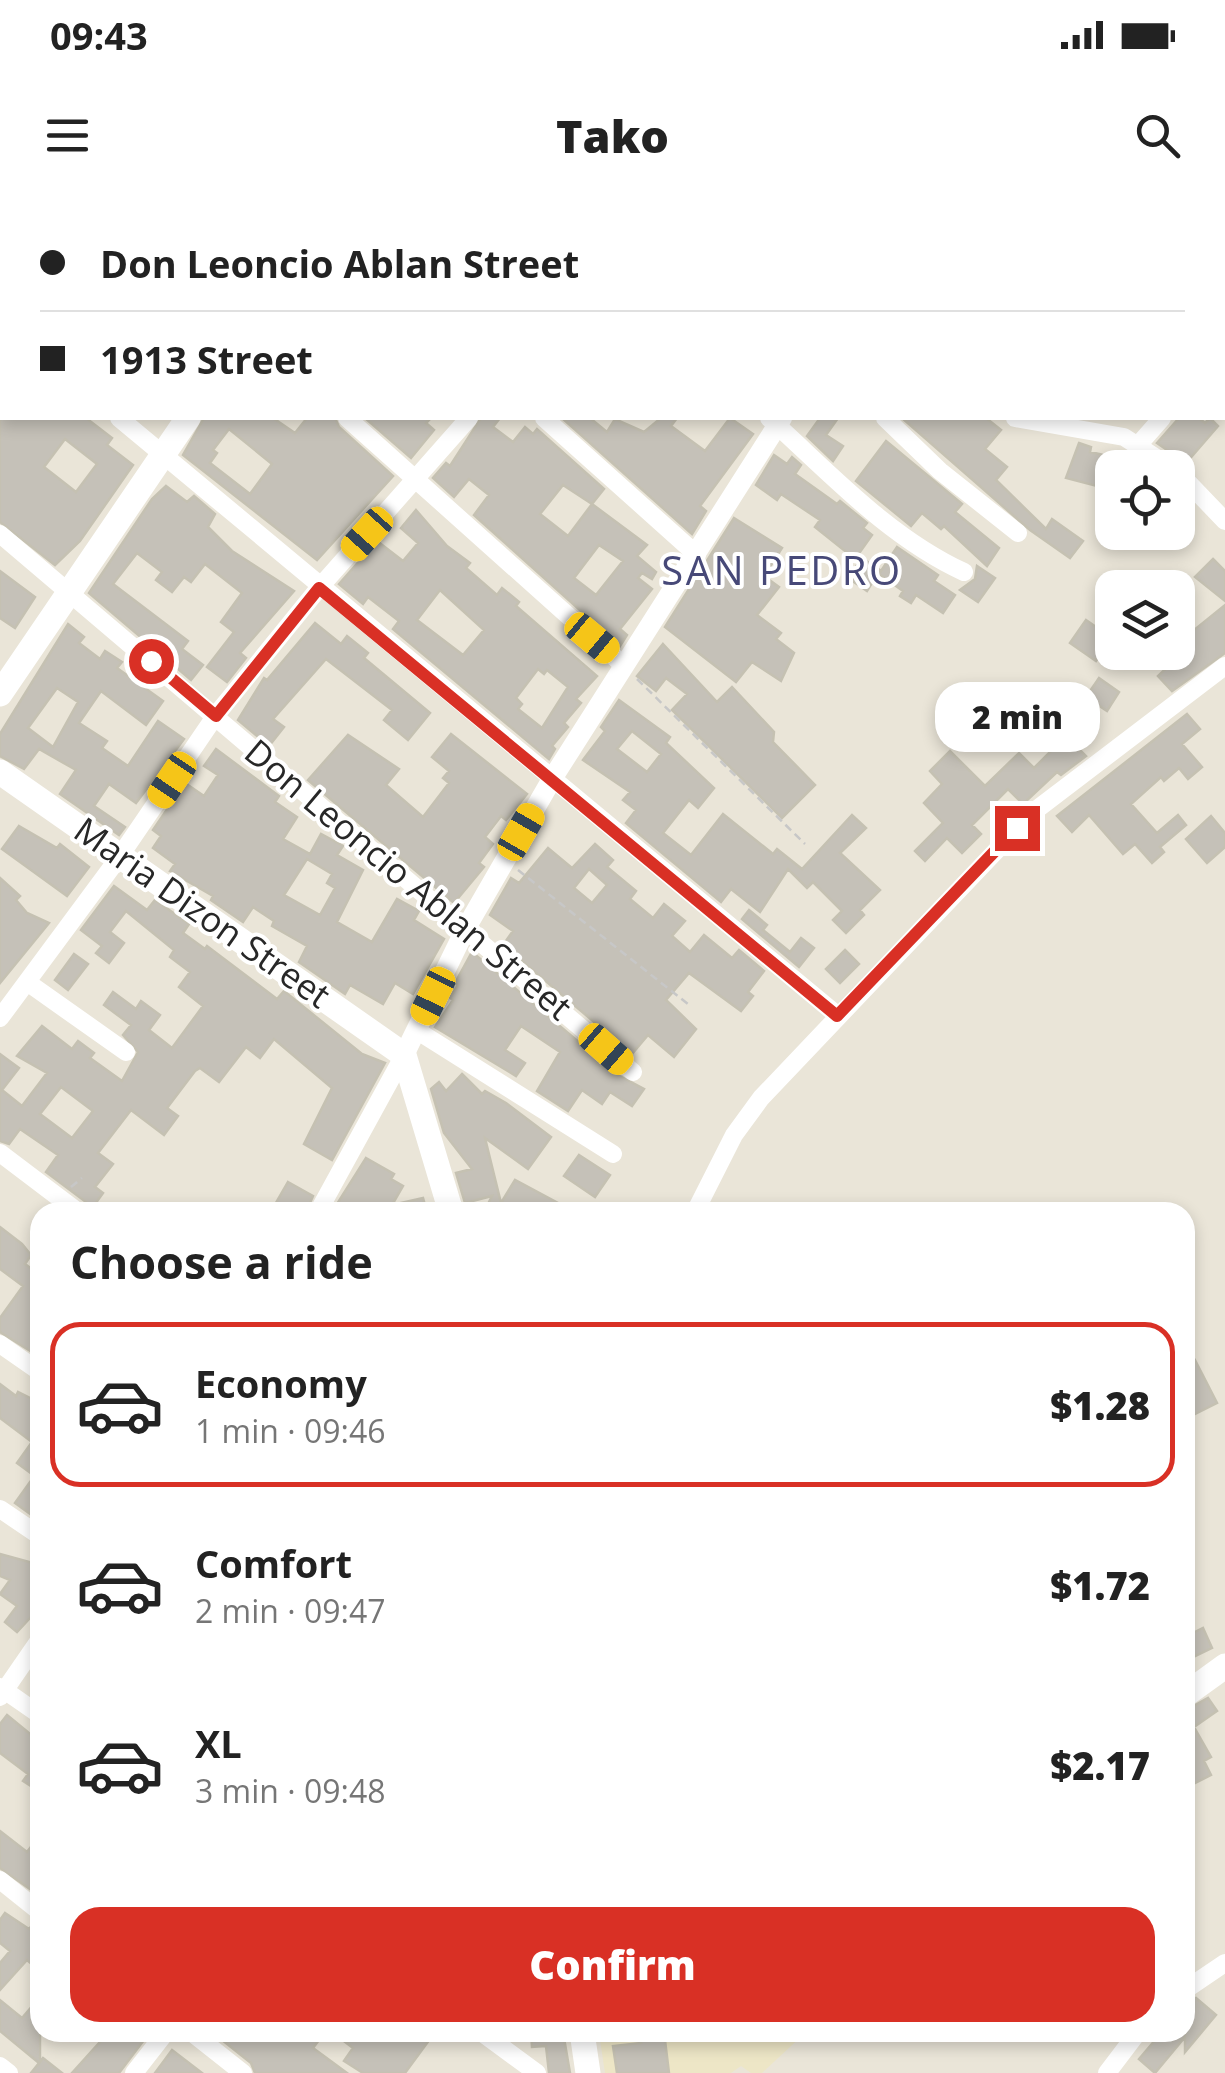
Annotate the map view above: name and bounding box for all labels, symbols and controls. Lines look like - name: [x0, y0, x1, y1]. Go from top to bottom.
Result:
- text: 09:43: [50, 9, 148, 61]
- text: Tako: [556, 105, 669, 166]
- icon: menu: [40, 108, 95, 163]
- icon: search: [1130, 108, 1185, 163]
- text: Don Leoncio Ablan Street: [100, 237, 579, 289]
- text: 1913 Street: [100, 333, 313, 385]
- map controls: [1095, 450, 1195, 670]
- button: locate: [1095, 450, 1195, 550]
- car: [336, 502, 398, 566]
- district label: SAN PEDRO: [661, 542, 903, 597]
- button: layers: [1095, 570, 1195, 670]
- car: [559, 607, 625, 669]
- route start: [129, 639, 174, 684]
- callout: 2 min: [934, 683, 1100, 753]
- text: 2 min: [972, 695, 1063, 738]
- street label: Don Leoncio Ablan Street: [236, 728, 582, 1030]
- car: [143, 747, 201, 813]
- car: [493, 799, 549, 865]
- street label: Maria Dizon Street: [65, 806, 340, 1018]
- route end: [995, 806, 1040, 851]
- car: [406, 962, 460, 1030]
- car: [574, 1018, 638, 1080]
- text: Choose a ride: [70, 1231, 373, 1292]
- text: Economy: [195, 1357, 367, 1409]
- icon: car: [75, 1360, 165, 1450]
- text: $1.28: [1050, 1379, 1150, 1431]
- text: 1 min · 09:46: [195, 1409, 386, 1452]
- text: Comfort: [195, 1537, 352, 1589]
- icon: car: [75, 1540, 165, 1630]
- text: $1.72: [1050, 1559, 1150, 1611]
- text: 2 min · 09:47: [195, 1589, 386, 1632]
- text: XL: [195, 1717, 242, 1769]
- icon: car: [75, 1720, 165, 1810]
- text: $2.17: [1050, 1739, 1150, 1791]
- text: 3 min · 09:48: [195, 1769, 386, 1812]
- button: Confirm: [70, 1907, 1155, 2022]

